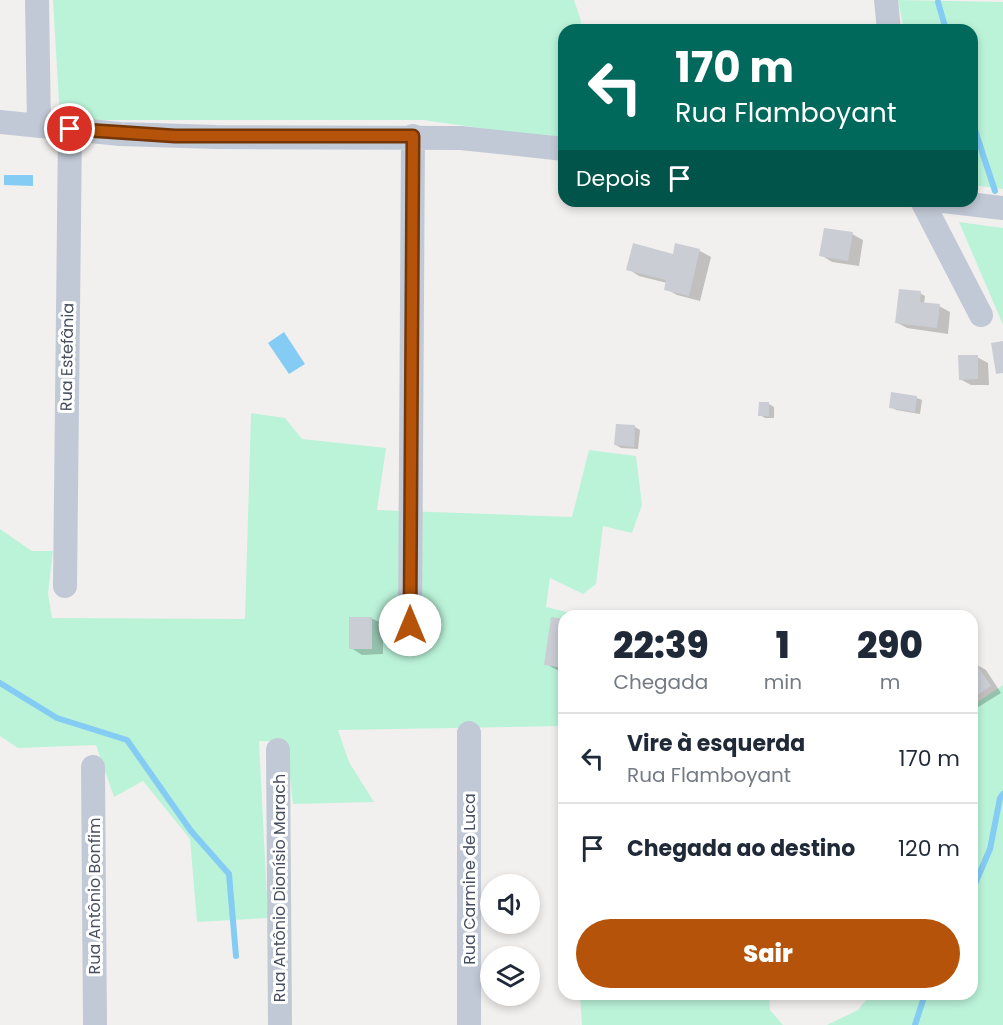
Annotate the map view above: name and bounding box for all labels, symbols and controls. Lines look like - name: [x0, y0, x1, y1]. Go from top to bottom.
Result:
- text: 170 m: [675, 38, 794, 97]
- icon: left: [576, 48, 654, 126]
- text: Rua Flamboyant: [675, 94, 897, 131]
- pin: [44, 103, 95, 154]
- icon: arrive: [53, 112, 86, 145]
- icon: arrive: [663, 162, 696, 195]
- text: Depois: [576, 163, 651, 194]
- street label: Rua Estefânia: [55, 303, 79, 411]
- position arrow: [378, 593, 442, 657]
- text: 22:39: [613, 620, 709, 671]
- text: 1: [776, 620, 790, 671]
- text: 290: [857, 620, 923, 671]
- text: Chegada: [613, 668, 708, 696]
- text: min: [764, 668, 802, 696]
- text: m: [880, 668, 900, 696]
- text: Vire à esquerda: [627, 728, 805, 759]
- icon: left: [576, 742, 609, 775]
- text: 170 m: [899, 743, 960, 774]
- text: Rua Flamboyant: [627, 761, 791, 789]
- street label: Rua Antônio Dionísio Marach: [268, 774, 291, 1002]
- street label: Rua Carmine de Luca: [458, 793, 481, 965]
- street label: Rua Antônio Bonfim: [83, 818, 106, 974]
- icon: arrive: [576, 832, 609, 865]
- text: Chegada ao destino: [627, 833, 855, 864]
- text: 120 m: [898, 833, 960, 864]
- map controls: [480, 874, 540, 1006]
- button: sound: [480, 874, 540, 934]
- button: Sair: [576, 919, 960, 988]
- button: layers: [480, 946, 540, 1006]

